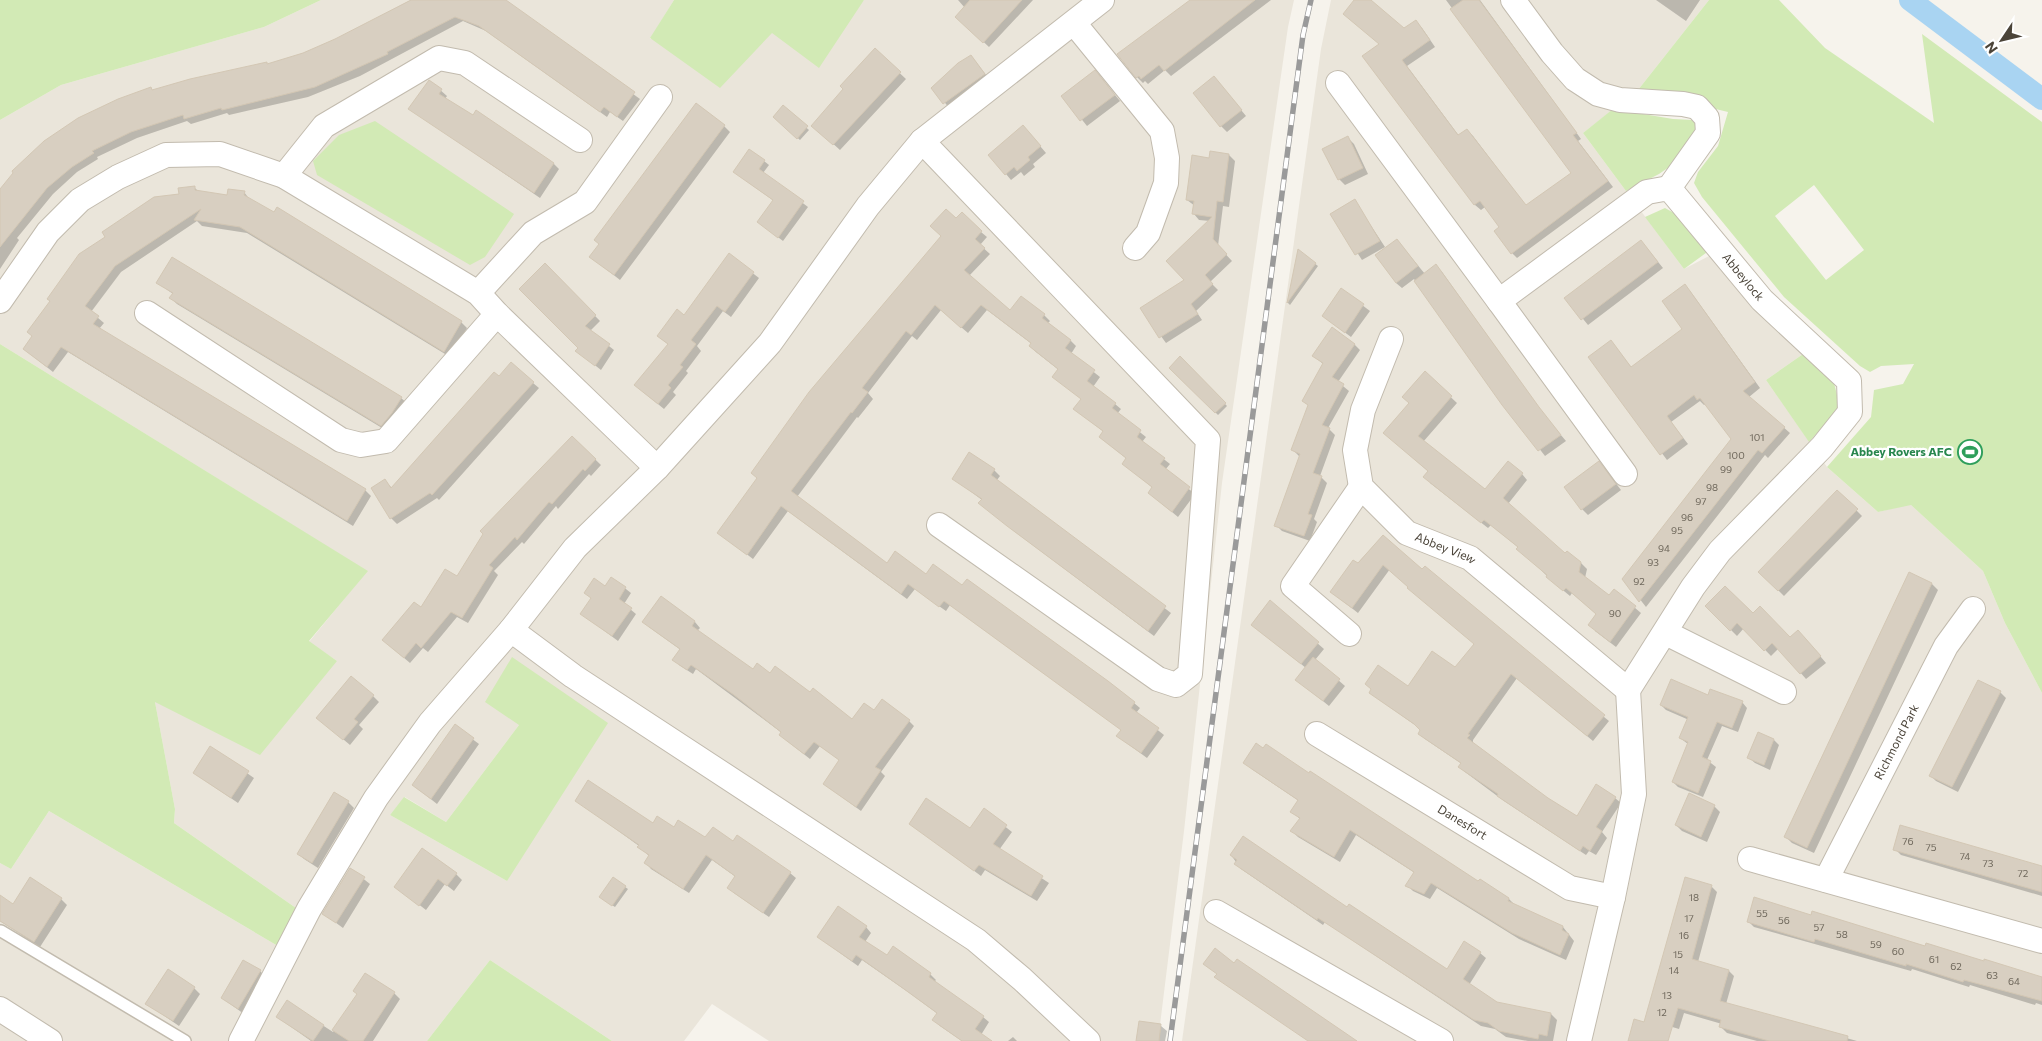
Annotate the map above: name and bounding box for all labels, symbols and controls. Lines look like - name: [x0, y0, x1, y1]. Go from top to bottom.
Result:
- north arrow: [1977, 15, 2027, 65]
- text: N: [1981, 39, 2001, 57]
- street label: Abbeylock: [1720, 250, 1768, 303]
- house number: 101: [1749, 431, 1765, 443]
- sports icon: Abbey Rovers AFC: [1957, 439, 1983, 465]
- place label: Abbey Rovers AFC: [1850, 444, 1952, 458]
- house number: 100: [1727, 449, 1745, 461]
- house number: 99: [1720, 463, 1732, 475]
- house number: 98: [1706, 481, 1718, 493]
- house number: 97: [1695, 495, 1707, 507]
- house number: 96: [1681, 511, 1693, 523]
- house number: 95: [1671, 524, 1683, 536]
- street label: Abbey View: [1413, 529, 1480, 567]
- house number: 94: [1658, 542, 1670, 554]
- house number: 93: [1647, 556, 1659, 568]
- house number: 92: [1633, 575, 1645, 587]
- house number: 90: [1609, 607, 1621, 619]
- street label: Richmond Park: [1871, 701, 1921, 782]
- street label: Danesfort: [1436, 801, 1490, 842]
- house number: 76: [1902, 835, 1914, 847]
- house number: 75: [1926, 841, 1937, 853]
- house number: 74: [1960, 850, 1970, 862]
- house number: 73: [1983, 857, 1994, 869]
- house number: 72: [2018, 867, 2029, 879]
- house number: 18: [1689, 891, 1699, 903]
- house number: 55: [1756, 907, 1768, 919]
- house number: 17: [1684, 912, 1694, 924]
- house number: 56: [1778, 914, 1790, 926]
- house number: 57: [1813, 921, 1825, 933]
- house number: 58: [1836, 928, 1848, 940]
- house number: 16: [1679, 929, 1689, 941]
- house number: 59: [1870, 938, 1882, 950]
- house number: 60: [1892, 945, 1904, 957]
- house number: 15: [1673, 948, 1683, 960]
- house number: 61: [1929, 953, 1939, 965]
- house number: 62: [1950, 960, 1962, 972]
- house number: 14: [1669, 964, 1679, 976]
- house number: 63: [1986, 969, 1998, 981]
- house number: 64: [2008, 975, 2020, 987]
- house number: 13: [1662, 989, 1672, 1001]
- house number: 12: [1657, 1006, 1667, 1018]

